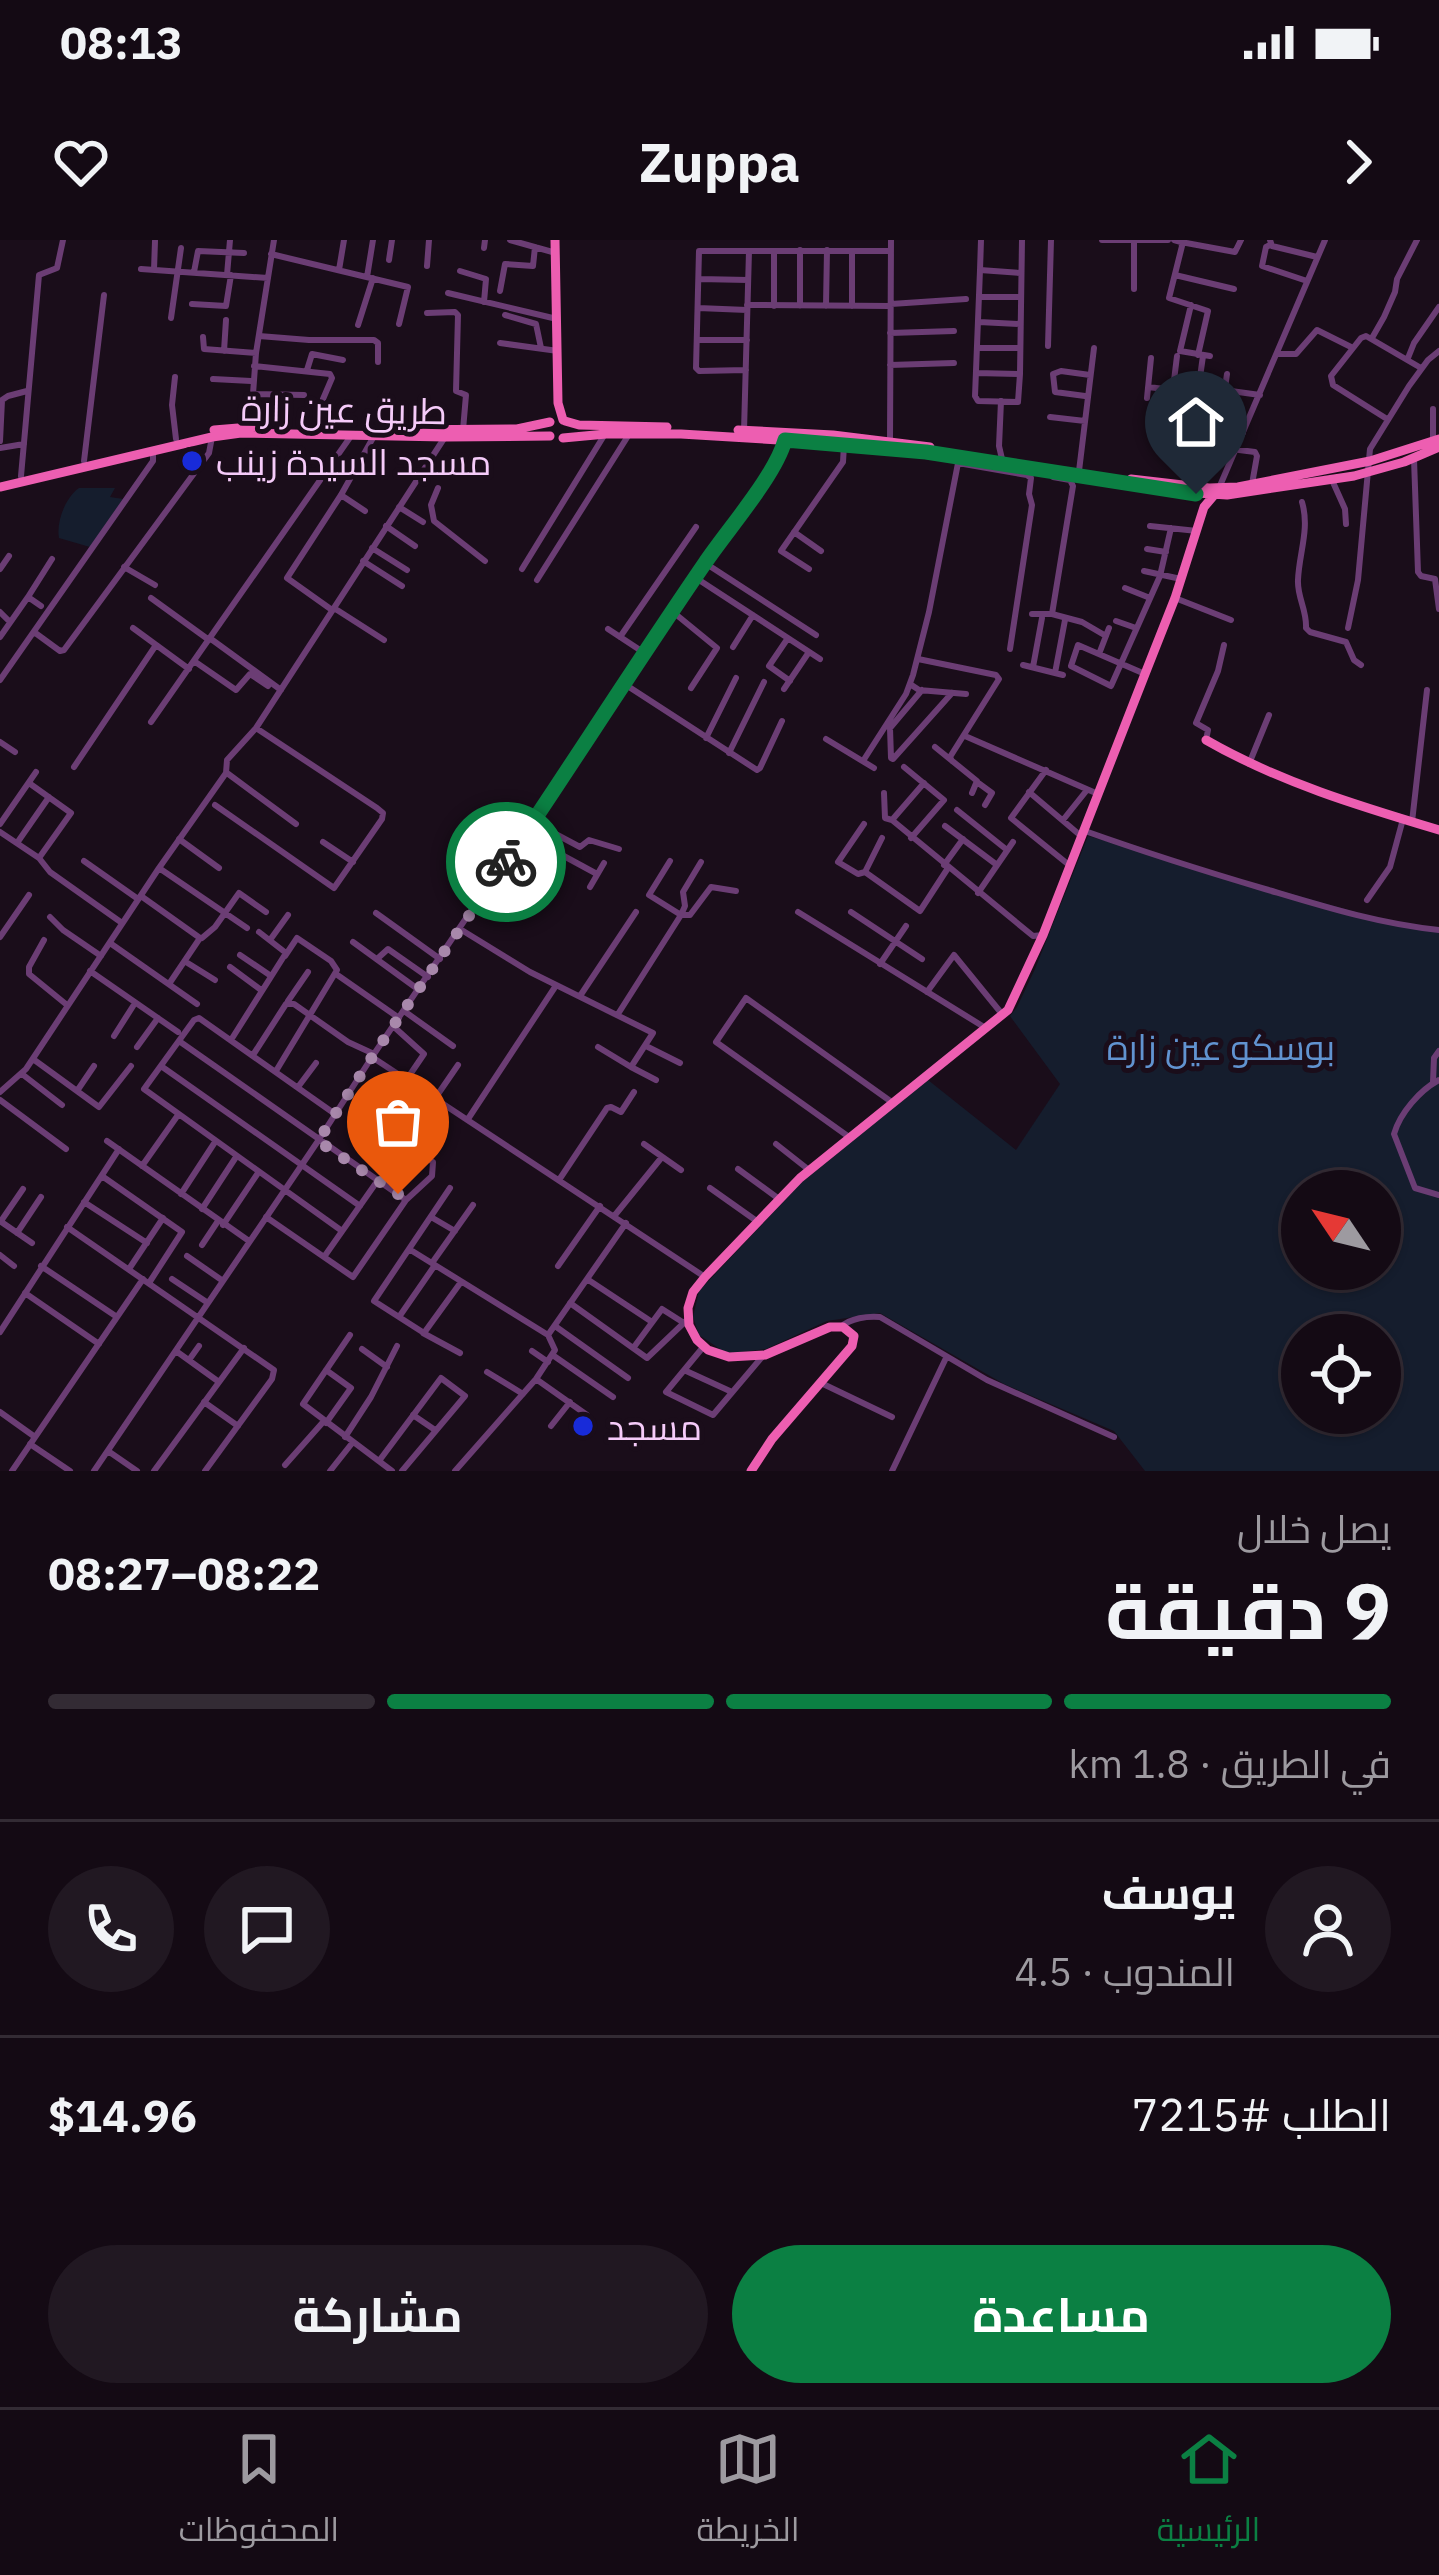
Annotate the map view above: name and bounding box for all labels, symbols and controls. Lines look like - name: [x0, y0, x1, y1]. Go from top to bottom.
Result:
- text: 08:13: [60, 13, 183, 71]
- text: Zuppa: [639, 127, 800, 197]
- icon: heart: [48, 129, 114, 195]
- icon: forward: [1325, 129, 1391, 195]
- pin: [1145, 371, 1247, 494]
- street label: طريق عين زارة: [241, 384, 447, 434]
- icon: home: [1163, 389, 1229, 455]
- place label: مسجد السيدة زينب: [216, 438, 491, 485]
- marker: مسجد السيدة زينب: [179, 448, 205, 474]
- courier: [446, 802, 566, 922]
- icon: bike: [473, 829, 539, 895]
- park label: بوسكو عين زارة: [1107, 1023, 1335, 1070]
- pin: [347, 1071, 449, 1194]
- icon: bag: [365, 1089, 431, 1155]
- north arrow: [1281, 1170, 1401, 1290]
- map controls: [1281, 1170, 1401, 1434]
- button: locate: [1281, 1314, 1401, 1434]
- place label: مسجد: [607, 1403, 702, 1450]
- marker: مسجد: [570, 1413, 596, 1439]
- text: يصل خلال: [1237, 1503, 1391, 1554]
- text: 08:22–08:27: [48, 1544, 320, 1602]
- text: 9 دقيقة: [1105, 1559, 1391, 1660]
- text: في الطريق · 1.8 km: [1068, 1738, 1391, 1789]
- text: يوسف: [1101, 1863, 1235, 1921]
- button: phone: [48, 1866, 174, 1992]
- button: chat: [204, 1866, 330, 1992]
- button: person: [1265, 1866, 1391, 1992]
- text: المندوب · 4.5: [1015, 1946, 1235, 1997]
- text: الطلب #7215: [1132, 2085, 1391, 2143]
- text: $14.96: [48, 2086, 197, 2144]
- button: مشاركة: [48, 2245, 708, 2383]
- button: مساعدة: [732, 2245, 1391, 2383]
- tab: المحفوظات: [179, 2426, 339, 2560]
- tab: الخريطة: [697, 2426, 800, 2560]
- tab: الرئيسية: [1157, 2426, 1260, 2560]

